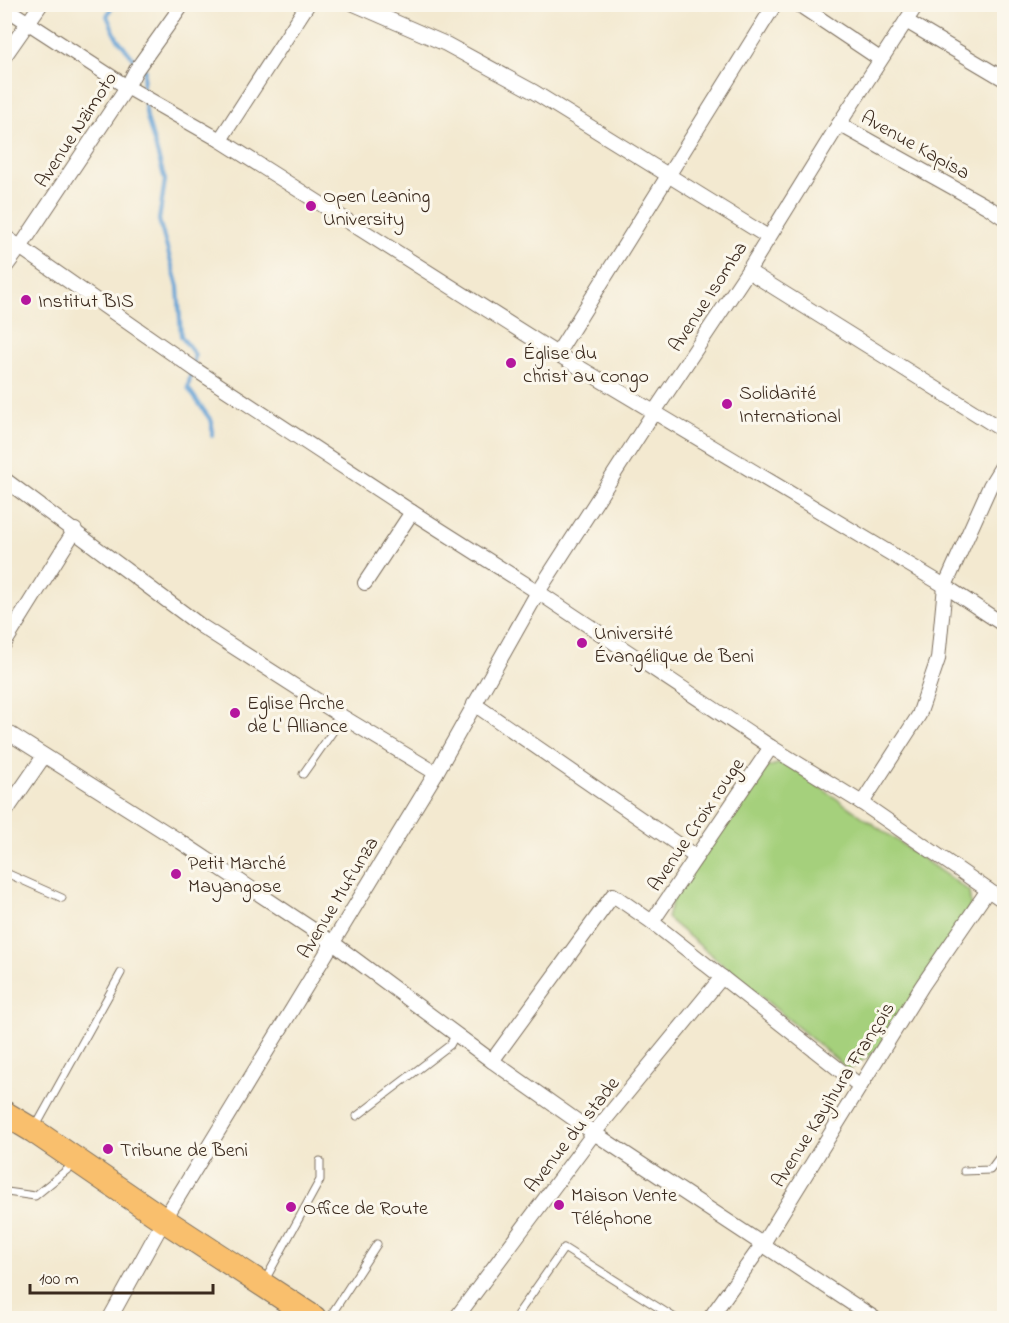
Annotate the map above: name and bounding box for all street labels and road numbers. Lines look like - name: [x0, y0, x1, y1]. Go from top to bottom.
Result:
- street label: Avenue Nzimoto: [29, 67, 126, 194]
- street label: Avenue Kapisa: [855, 104, 975, 188]
- street label: Avenue Isomba: [662, 236, 756, 359]
- street label: Avenue Croix rouge: [641, 753, 754, 899]
- street label: Avenue Mufunza: [291, 832, 387, 965]
- street label: Avenue Kayihura François: [765, 997, 903, 1194]
- street label: Avenue du stade: [518, 1071, 628, 1200]

